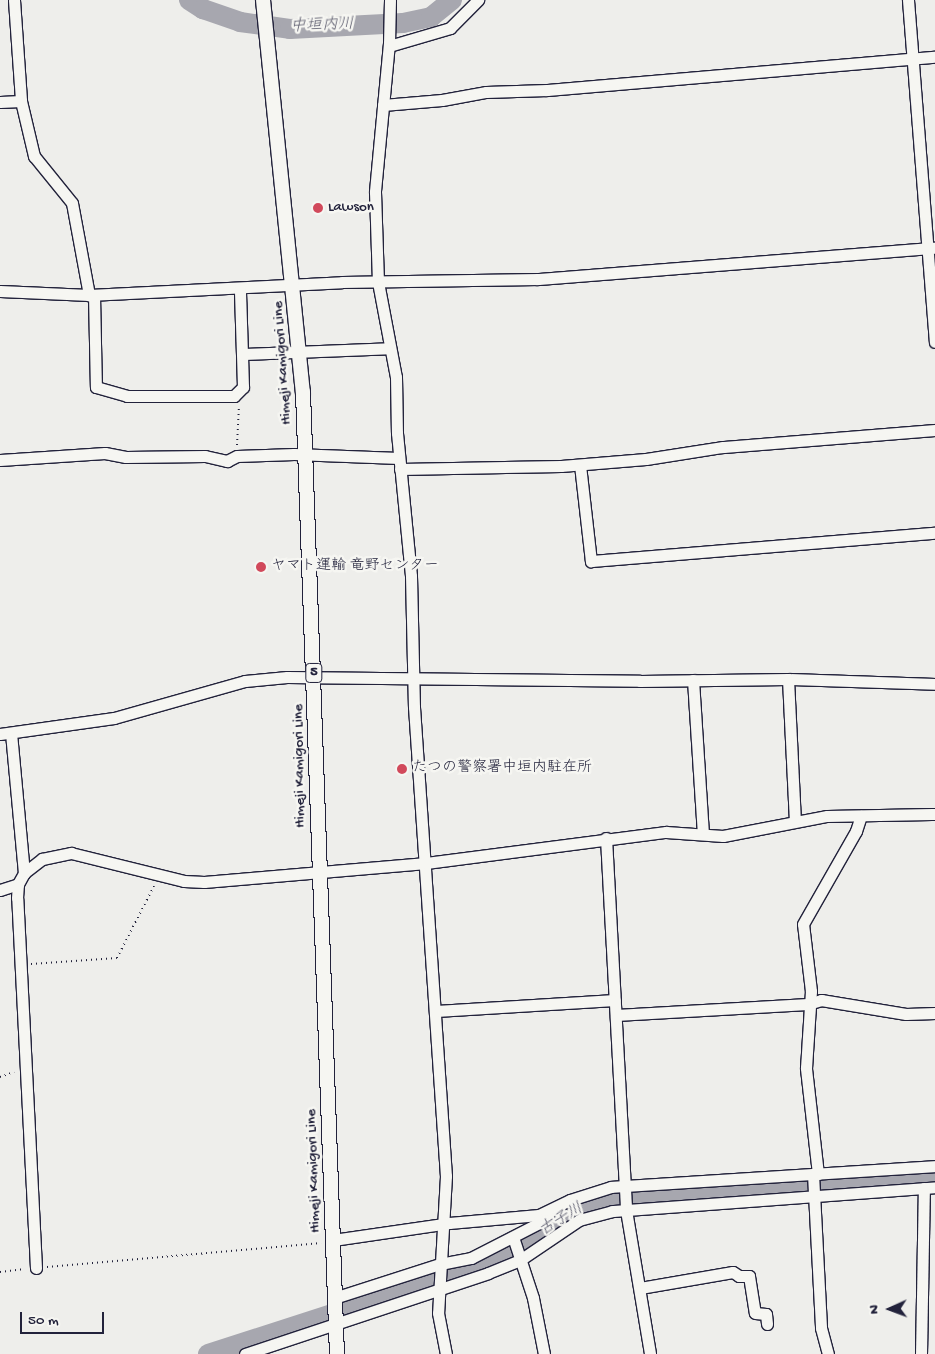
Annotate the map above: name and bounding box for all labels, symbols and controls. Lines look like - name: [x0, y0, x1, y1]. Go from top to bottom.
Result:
- water label: 中垣内川: [290, 16, 354, 38]
- place label: Lawson: [328, 199, 374, 217]
- marker: Lawson: [312, 202, 324, 214]
- street label: Himeji Kamigori Line: [270, 301, 296, 425]
- place label: ヤマト運輸 竜野センター: [271, 558, 440, 576]
- marker: ヤマト運輸 竜野センター: [255, 561, 267, 573]
- road number: 5: [305, 661, 323, 684]
- street label: Himeji Kamigori Line: [290, 704, 310, 828]
- place label: たつの警察署中垣内駐在所: [412, 760, 592, 778]
- marker: たつの警察署中垣内駐在所: [396, 763, 408, 775]
- street label: Himeji Kamigori Line: [303, 1109, 325, 1233]
- water label: 古子川: [536, 1200, 588, 1242]
- north arrow: [865, 1284, 915, 1334]
- scale bar: [22, 1302, 106, 1334]
- text: N: [866, 1305, 883, 1314]
- text: 50 m: [28, 1312, 59, 1330]

